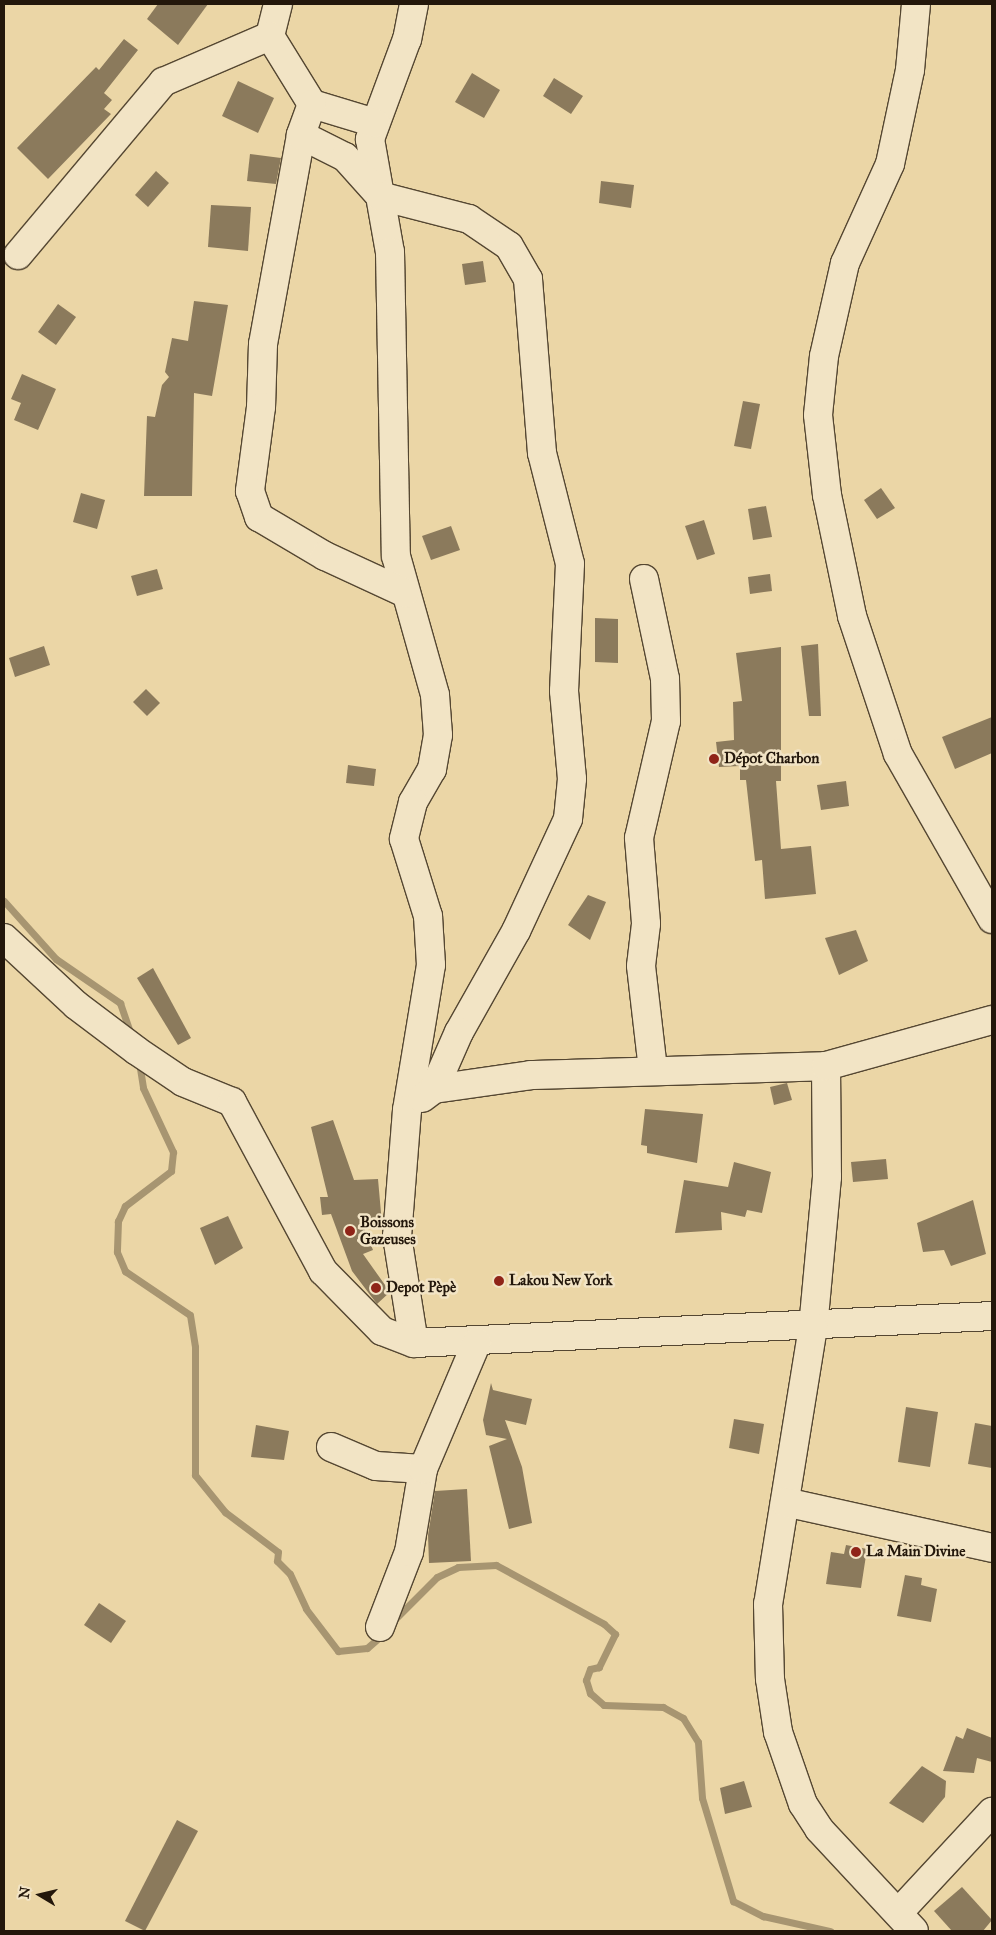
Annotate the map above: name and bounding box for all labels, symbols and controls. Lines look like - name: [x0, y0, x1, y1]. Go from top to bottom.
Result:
- place label: Dépot Charbon: [724, 750, 819, 768]
- marker: Dépot Charbon: [708, 753, 720, 765]
- place label: Boissons Gazeuses: [360, 1213, 416, 1248]
- marker: Boissons Gazeuses: [344, 1225, 356, 1237]
- place label: Lakou New York: [509, 1272, 612, 1290]
- marker: Lakou New York: [493, 1275, 505, 1287]
- place label: Depot Pèpè: [386, 1279, 456, 1297]
- marker: Depot Pèpè: [370, 1282, 382, 1294]
- place label: La Main Divine: [866, 1543, 965, 1561]
- marker: La Main Divine: [850, 1546, 862, 1558]
- north arrow: [15, 1870, 65, 1920]
- text: N: [15, 1885, 34, 1900]

